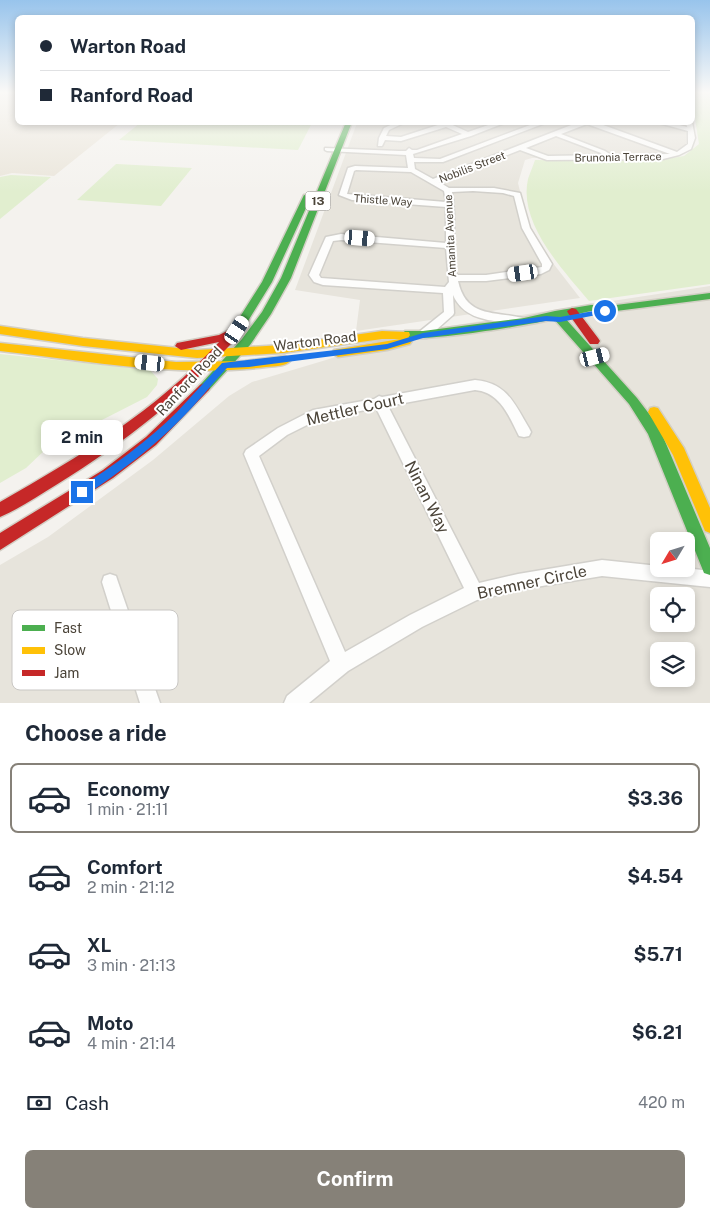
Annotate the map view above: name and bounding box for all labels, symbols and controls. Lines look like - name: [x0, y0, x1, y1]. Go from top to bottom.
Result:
- text: Warton Road: [70, 35, 186, 57]
- text: Ranford Road: [70, 84, 193, 106]
- street label: Nobilis Street: [437, 149, 507, 185]
- street label: Brunonia Terrace: [574, 150, 662, 164]
- road number: 13: [306, 192, 330, 210]
- street label: Thistle Way: [353, 192, 413, 208]
- street label: Amanita Avenue: [442, 194, 458, 278]
- car: [344, 229, 375, 247]
- car: [507, 263, 538, 283]
- route start: [594, 300, 616, 322]
- car: [222, 313, 251, 347]
- street label: Warton Road: [273, 328, 357, 354]
- street label: Ranford Road: [153, 343, 225, 419]
- car: [578, 346, 611, 368]
- car: [134, 354, 165, 372]
- street label: Mettler Court: [304, 389, 406, 429]
- callout: 2 min: [41, 420, 123, 454]
- text: 2 min: [61, 428, 103, 447]
- street label: Ninan Way: [401, 458, 454, 537]
- route end: [71, 481, 93, 503]
- north arrow: [650, 532, 695, 578]
- map controls: [650, 532, 695, 687]
- street label: Bremner Circle: [475, 561, 589, 603]
- button: locate: [650, 587, 695, 632]
- legend: [12, 610, 178, 690]
- text: Fast: [54, 620, 82, 636]
- text: Slow: [54, 642, 86, 658]
- button: layers: [650, 642, 695, 687]
- text: Jam: [54, 665, 79, 681]
- text: Choose a ride: [25, 720, 167, 746]
- icon: car: [27, 776, 72, 821]
- text: Economy: [87, 778, 170, 800]
- text: $3.36: [627, 787, 683, 809]
- text: 1 min · 21:11: [87, 800, 169, 819]
- icon: car: [27, 854, 72, 899]
- text: Comfort: [87, 856, 163, 878]
- text: $4.54: [627, 865, 683, 887]
- text: 2 min · 21:12: [87, 878, 175, 897]
- icon: car: [27, 932, 72, 977]
- text: XL: [87, 934, 112, 956]
- text: $5.71: [633, 943, 683, 965]
- text: 3 min · 21:13: [87, 956, 176, 975]
- icon: car: [27, 1010, 72, 1055]
- text: Moto: [87, 1012, 133, 1034]
- text: $6.21: [632, 1021, 683, 1043]
- text: 4 min · 21:14: [87, 1034, 176, 1053]
- icon: cash: [25, 1089, 53, 1117]
- text: Cash: [65, 1092, 109, 1114]
- text: 420 m: [638, 1093, 685, 1112]
- button: Confirm: [25, 1150, 685, 1208]

